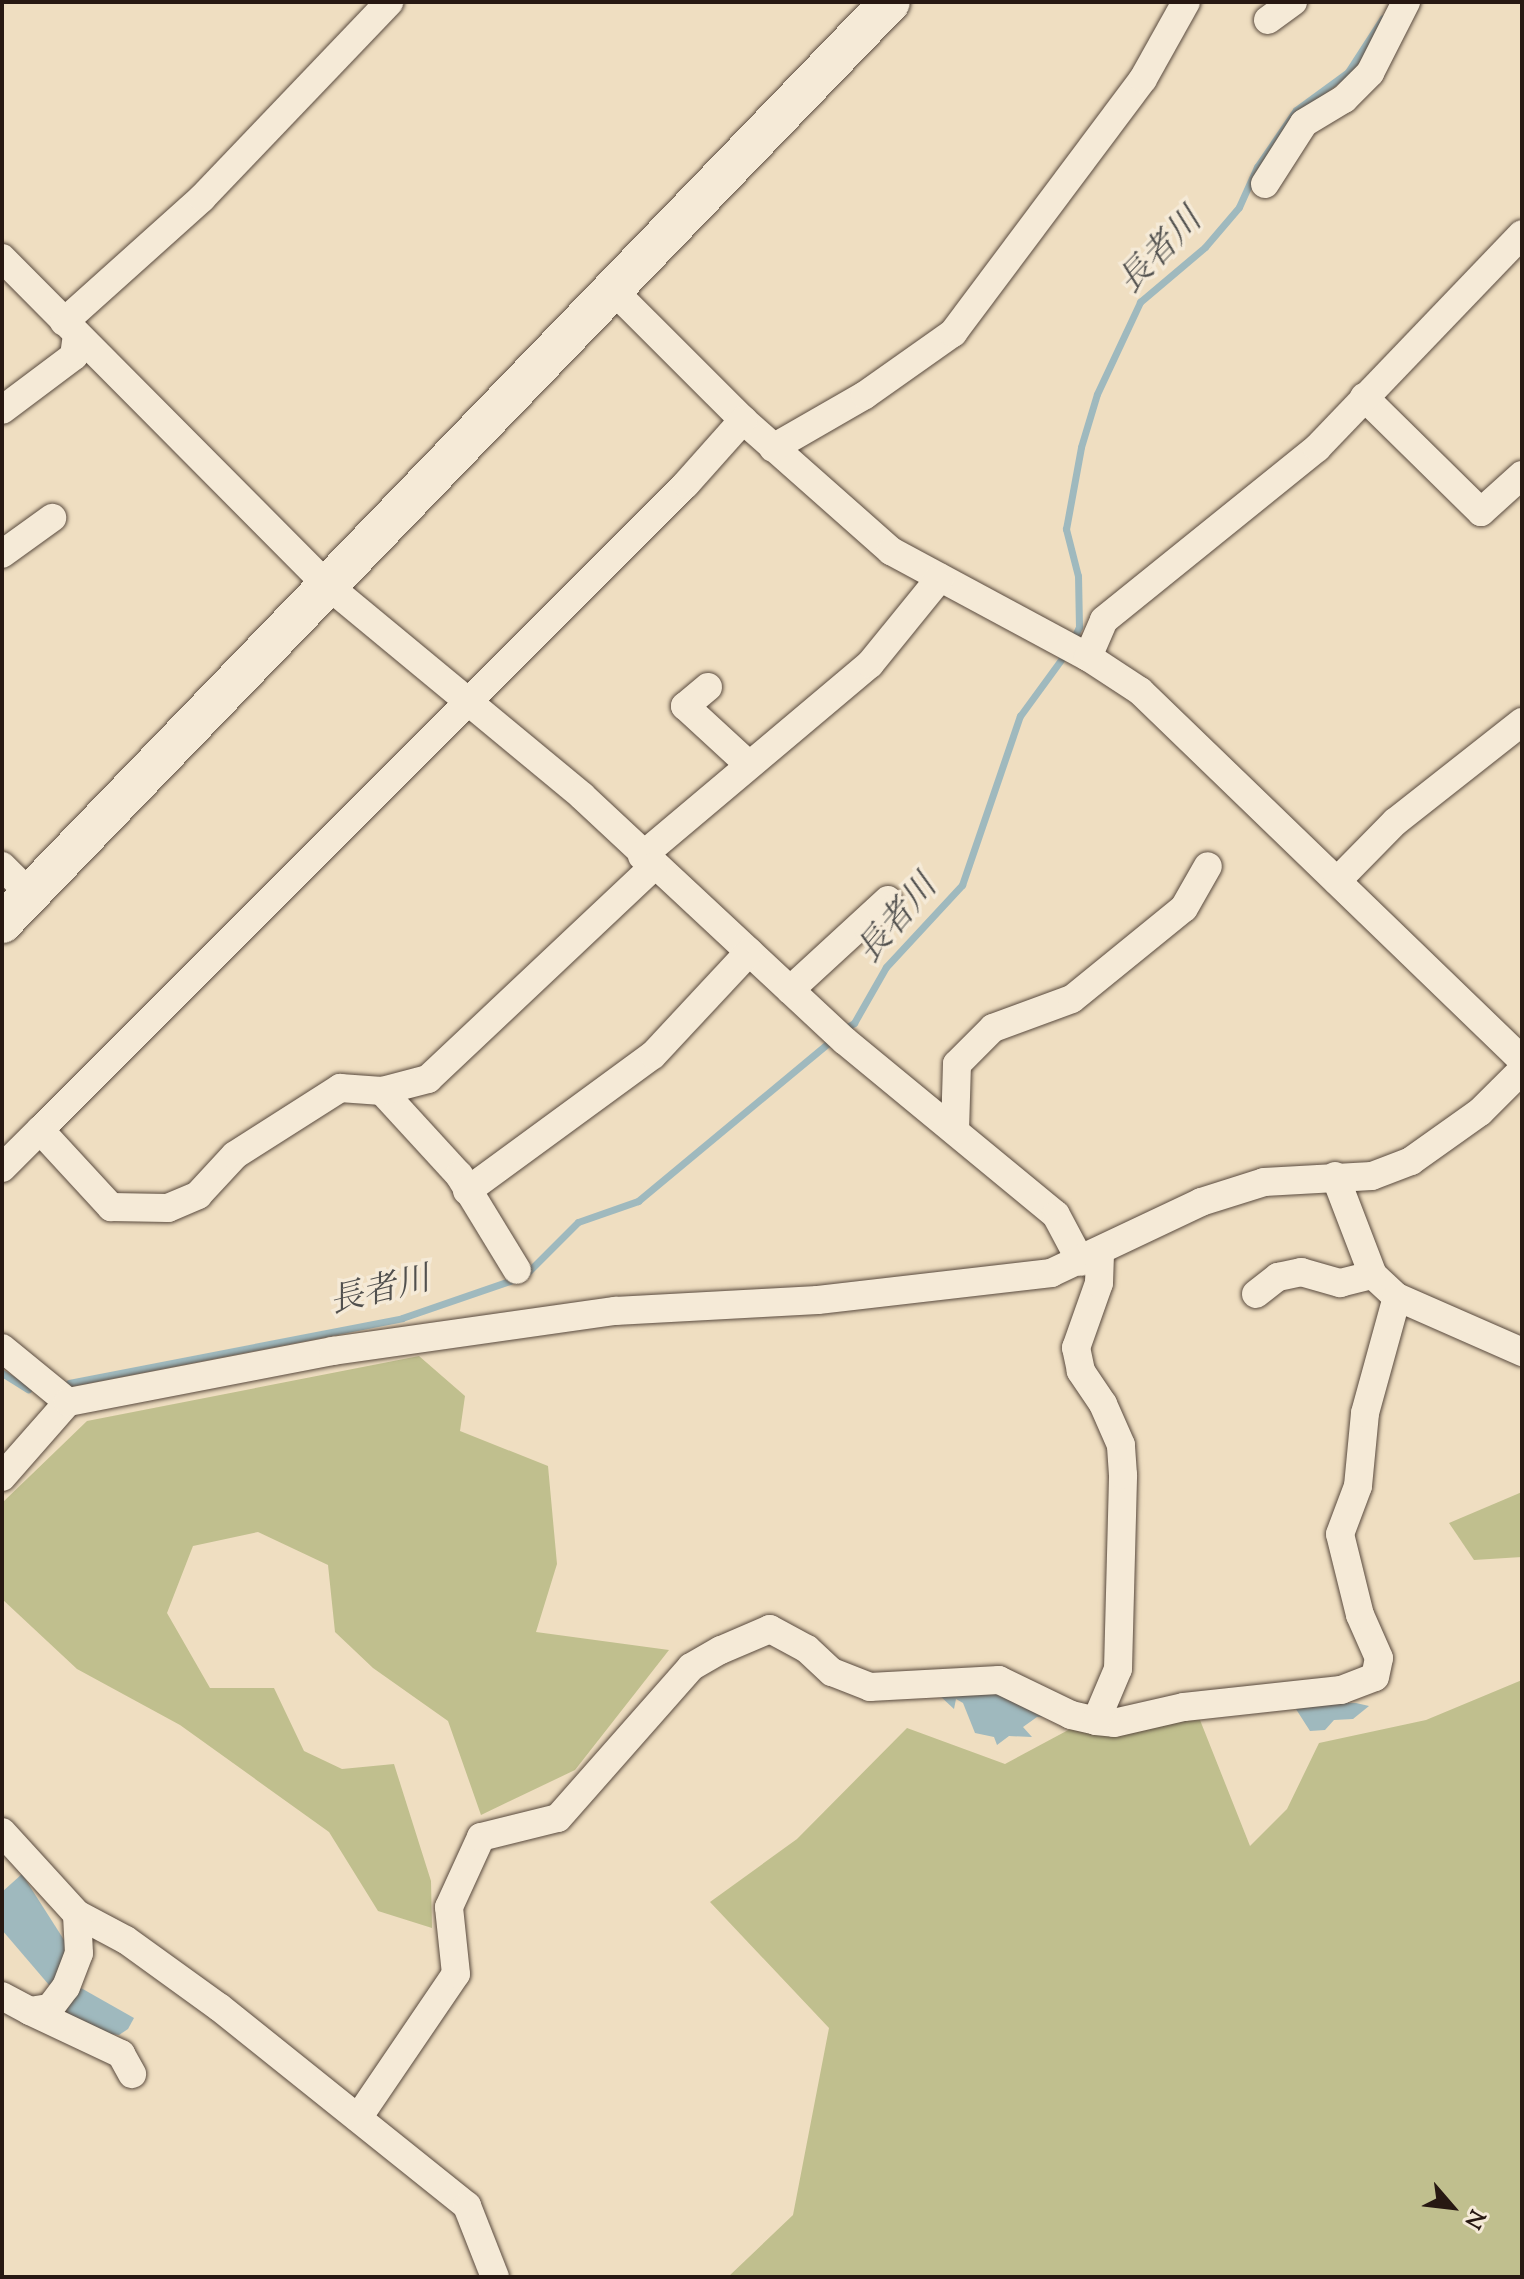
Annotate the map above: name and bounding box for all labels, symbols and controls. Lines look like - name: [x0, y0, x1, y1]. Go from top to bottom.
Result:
- water label: 長者川: [1111, 201, 1211, 303]
- water label: 長者川: [850, 868, 946, 972]
- water label: 長者川: [326, 1260, 434, 1324]
- north arrow: [1412, 2167, 1492, 2247]
- text: N: [1455, 2203, 1491, 2234]

